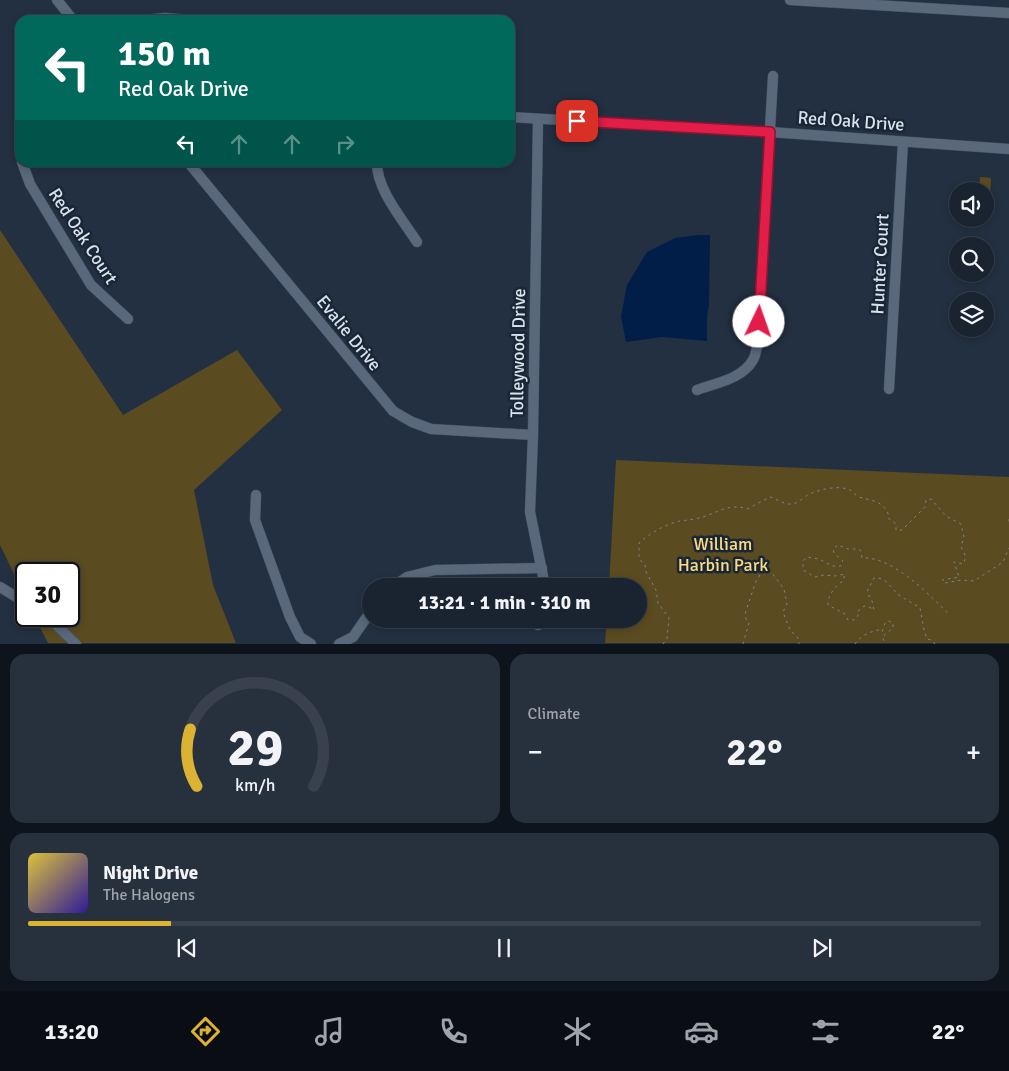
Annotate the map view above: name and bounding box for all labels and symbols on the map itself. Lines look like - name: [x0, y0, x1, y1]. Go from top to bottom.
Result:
- pin: [556, 100, 598, 142]
- street label: Red Oak Drive: [797, 106, 905, 136]
- street label: Red Oak Court: [44, 184, 122, 288]
- street label: Hunter Court: [866, 213, 894, 315]
- street label: Tolleywood Drive: [506, 288, 530, 418]
- street label: Evalie Drive: [312, 291, 386, 375]
- position arrow: [732, 295, 784, 347]
- park label: William Harbin Park: [678, 533, 768, 576]
- speed limit sign: 30: [15, 562, 80, 627]

